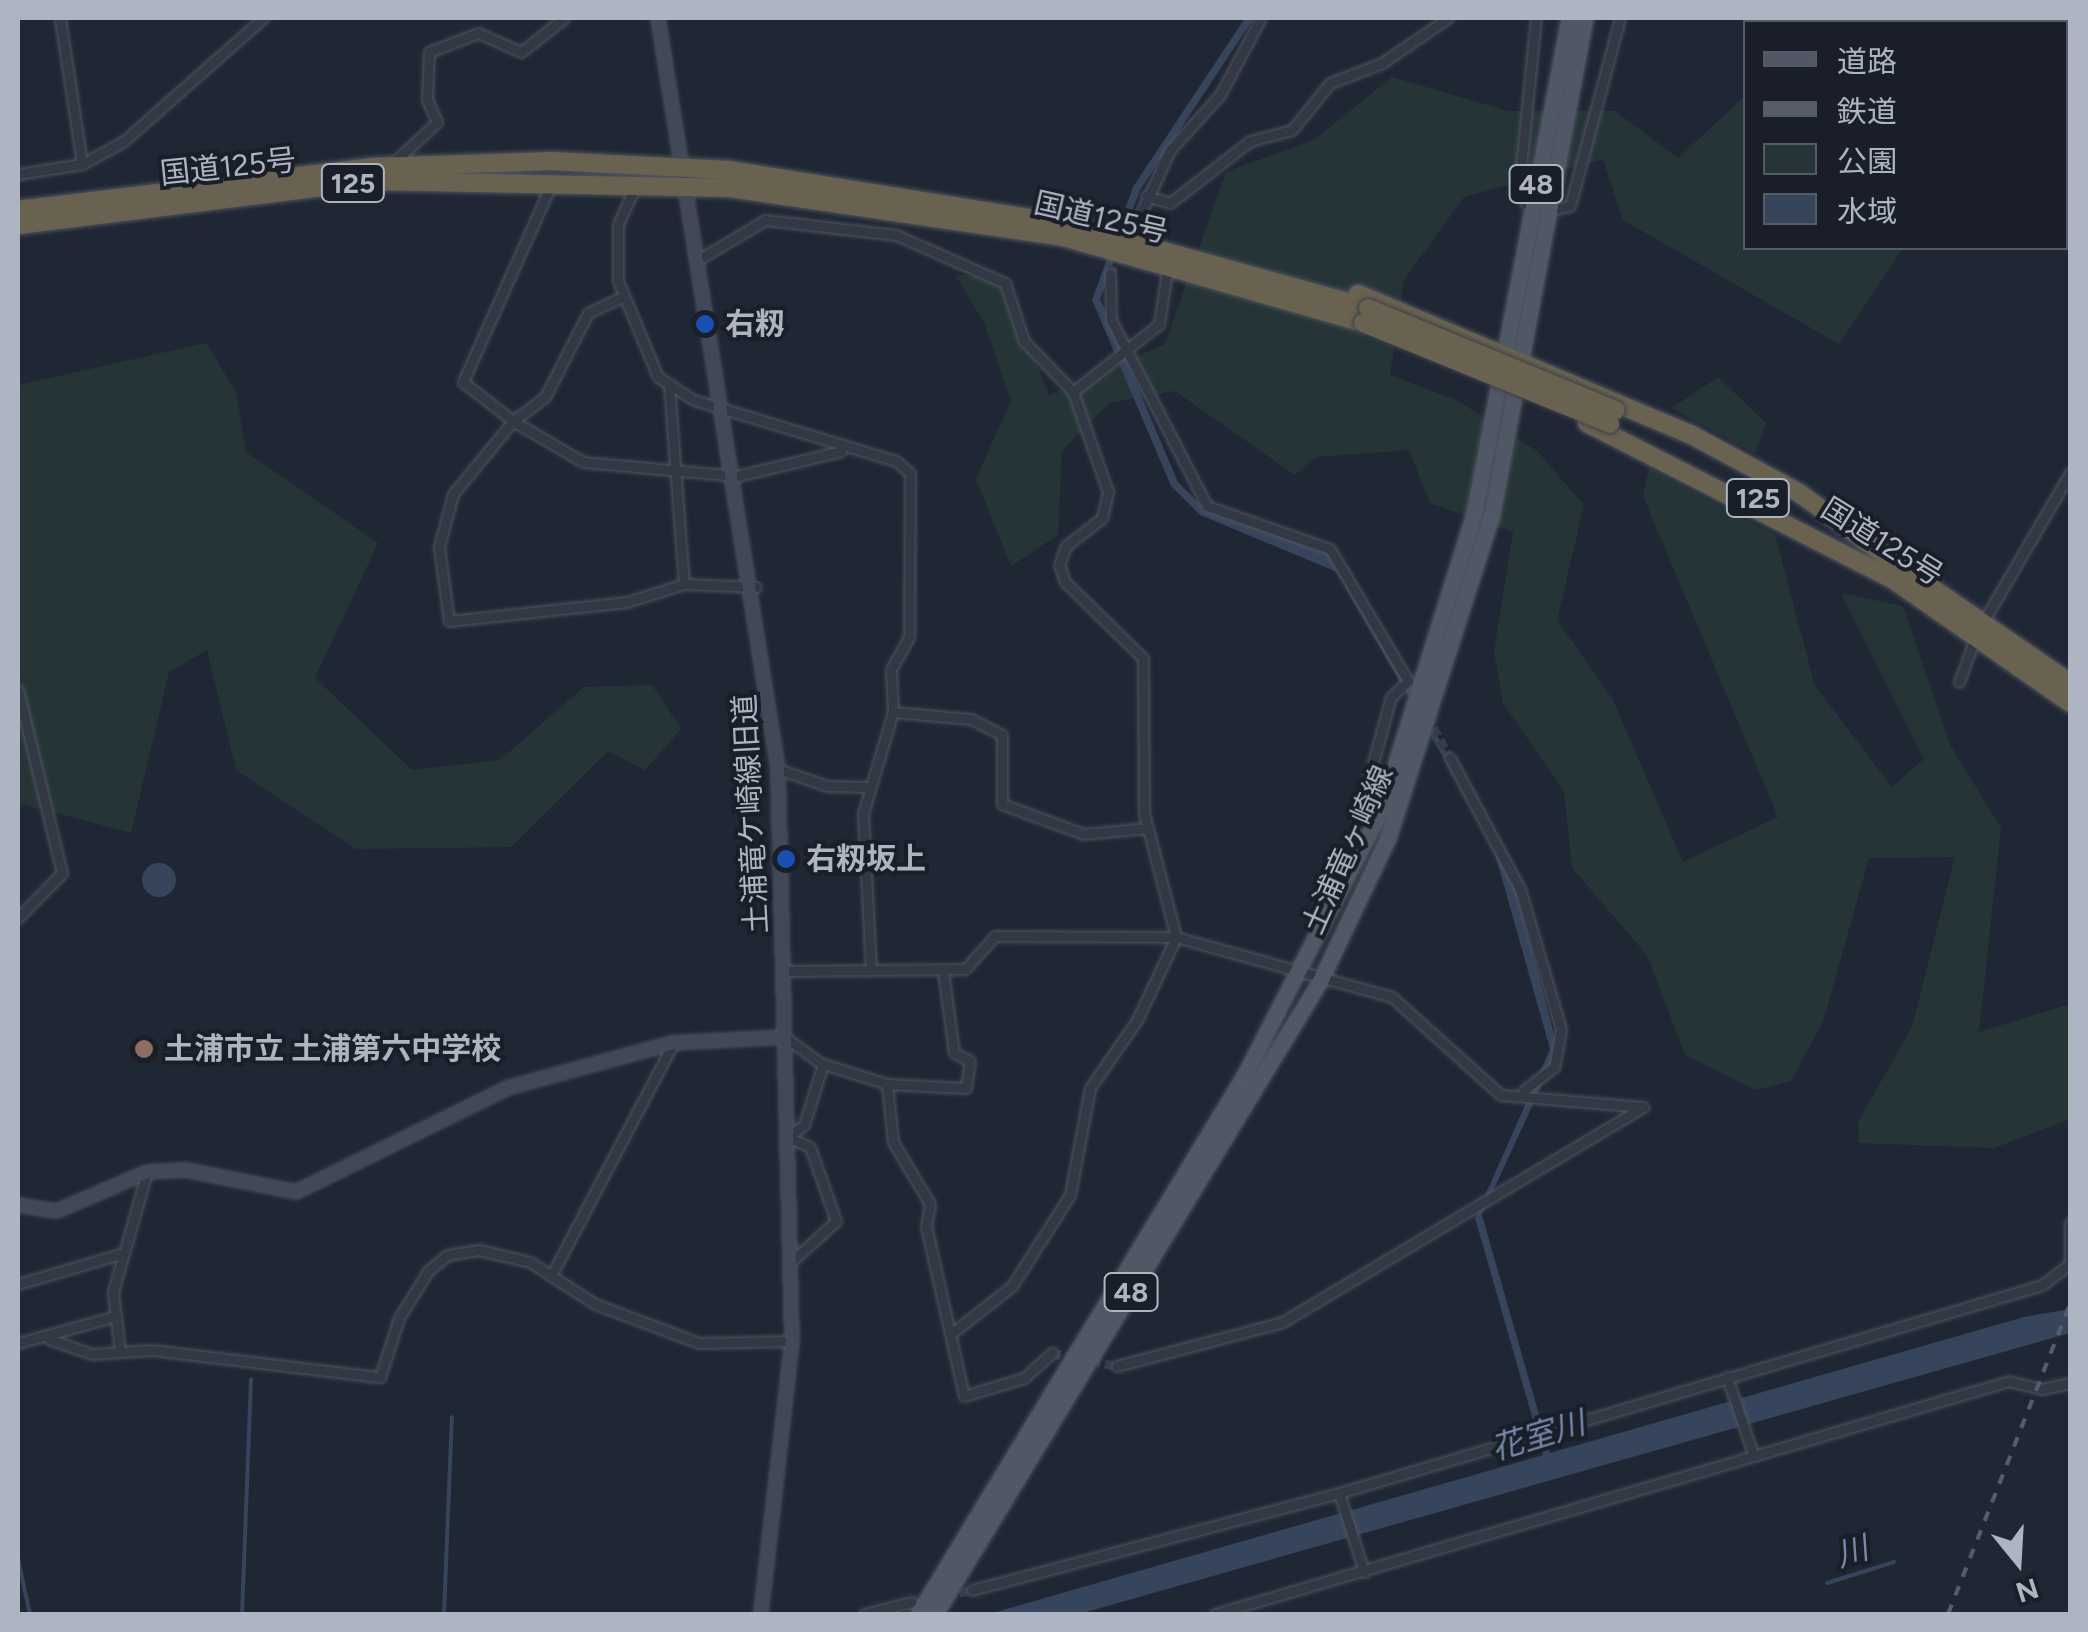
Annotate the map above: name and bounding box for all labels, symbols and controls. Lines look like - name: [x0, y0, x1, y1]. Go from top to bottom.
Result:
- legend: [1743, 20, 2068, 250]
- text: 道路: [1837, 43, 1897, 80]
- text: 鉄道: [1837, 93, 1897, 130]
- street label: 国道125号: [158, 142, 298, 192]
- text: 公園: [1837, 143, 1897, 180]
- road number: 125: [320, 160, 386, 206]
- road number: 48: [1508, 161, 1564, 207]
- street label: 国道125号: [1030, 185, 1172, 251]
- text: 水域: [1837, 193, 1897, 230]
- place label: 右籾: [725, 306, 785, 342]
- marker: 右籾: [694, 313, 716, 335]
- road number: 125: [1726, 475, 1790, 521]
- street label: 国道125号: [1815, 491, 1949, 593]
- street label: 土浦竜ケ崎線旧道: [727, 693, 775, 935]
- street label: 土浦竜ヶ崎線: [1295, 760, 1401, 940]
- place label: 右籾坂上: [806, 841, 926, 877]
- marker: 右籾坂上: [775, 848, 797, 870]
- place label: 土浦市立 土浦第六中学校: [164, 1031, 501, 1067]
- marker: 土浦市立 土浦第六中学校: [133, 1038, 155, 1060]
- road number: 48: [1104, 1269, 1158, 1315]
- water label: 花室川: [1486, 1404, 1590, 1468]
- north arrow: [1968, 1512, 2068, 1612]
- water label: 川: [1831, 1529, 1873, 1575]
- text: N: [2012, 1571, 2043, 1610]

